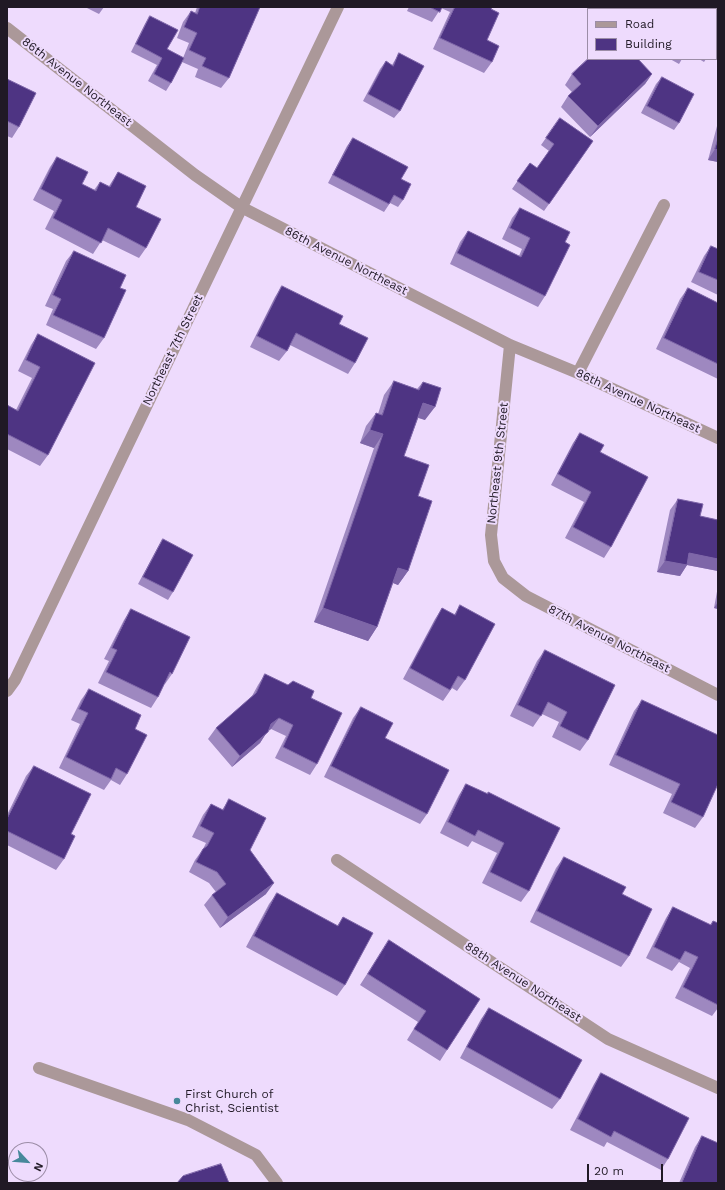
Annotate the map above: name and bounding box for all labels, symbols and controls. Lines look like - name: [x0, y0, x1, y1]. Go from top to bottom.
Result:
- legend: [587, 8, 717, 60]
- text: Road: [625, 17, 654, 31]
- street label: 86th Avenue Northeast: [19, 35, 135, 129]
- text: Building: [625, 37, 672, 51]
- street label: 86th Avenue Northeast: [282, 224, 410, 298]
- street label: Northeast 7th Street: [140, 292, 206, 408]
- street label: 86th Avenue Northeast: [573, 366, 703, 436]
- street label: Northeast 9th Street: [484, 402, 512, 524]
- street label: 87th Avenue Northeast: [546, 602, 672, 676]
- street label: 88th Avenue Northeast: [462, 939, 584, 1025]
- place label: First Church of Christ, Scientist: [185, 1087, 279, 1115]
- marker: First Church of Christ, Scientist: [172, 1096, 182, 1106]
- north arrow: [8, 1142, 48, 1182]
- scale bar: [589, 1156, 665, 1182]
- text: N: [31, 1161, 46, 1174]
- text: 20 m: [594, 1164, 624, 1178]

